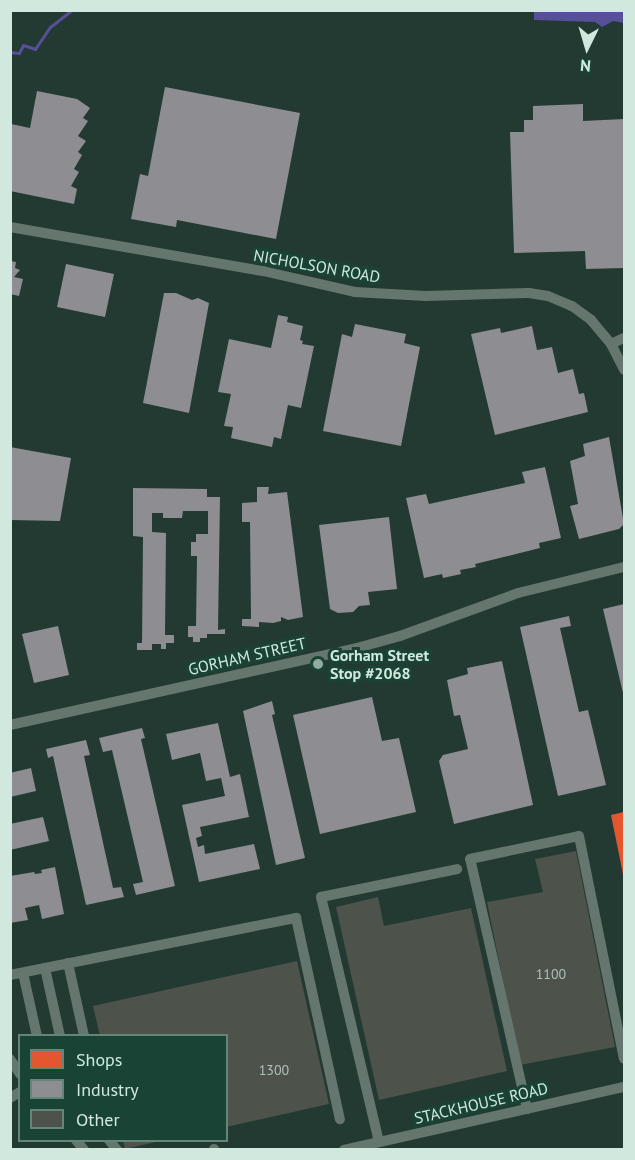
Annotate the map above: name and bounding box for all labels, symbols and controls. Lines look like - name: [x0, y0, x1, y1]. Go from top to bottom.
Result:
- north arrow: [557, 18, 617, 78]
- text: N: [579, 56, 592, 76]
- street label: NICHOLSON ROAD: [252, 245, 382, 287]
- street label: GORHAM STREET: [186, 633, 308, 679]
- place label: Gorham Street Stop #2068: [330, 645, 429, 683]
- marker: Gorham Street Stop #2068: [311, 657, 325, 671]
- house number: 1100: [536, 966, 566, 982]
- legend: [18, 1034, 228, 1142]
- text: Shops: [76, 1048, 122, 1071]
- house number: 1300: [259, 1062, 289, 1078]
- text: Industry: [76, 1078, 139, 1101]
- street label: STACKHOUSE ROAD: [412, 1078, 550, 1128]
- text: Other: [76, 1108, 120, 1131]

